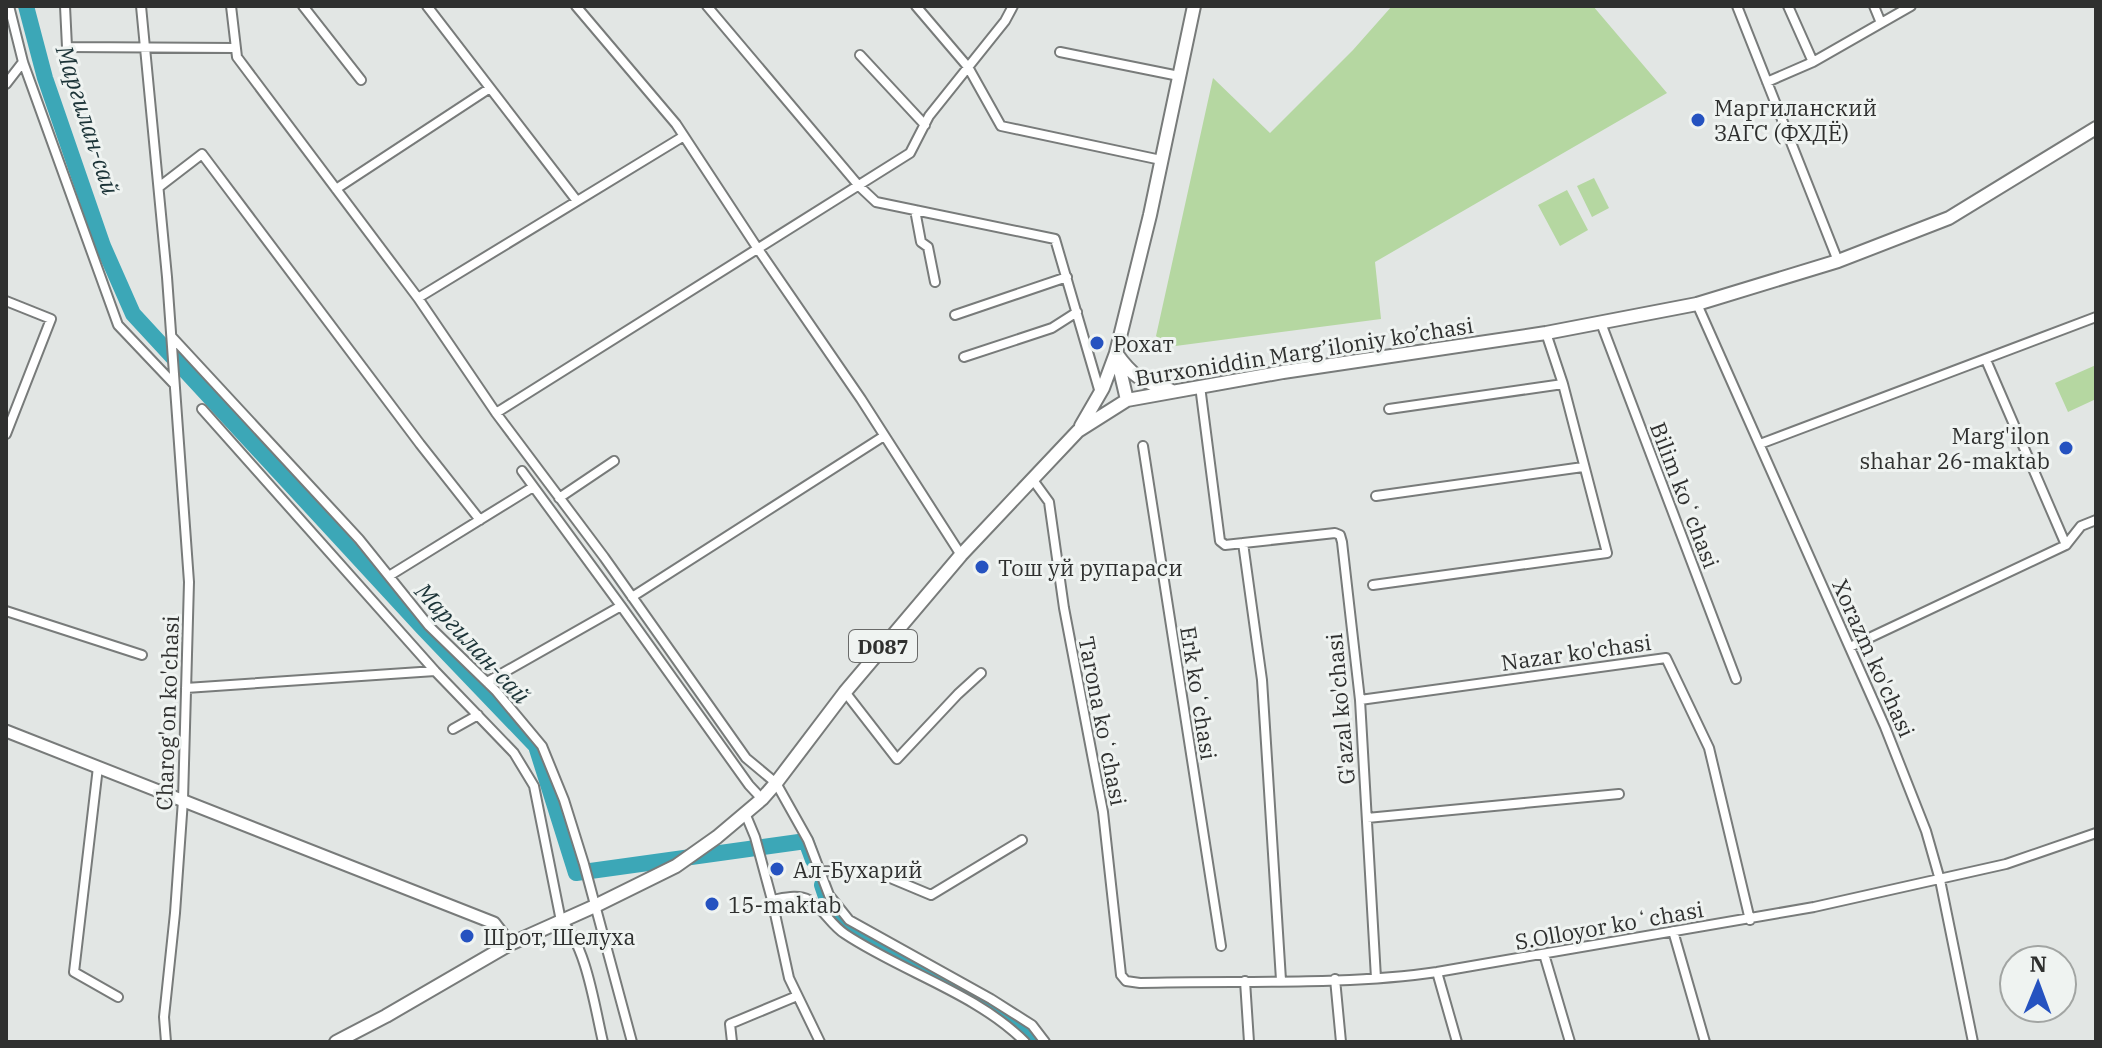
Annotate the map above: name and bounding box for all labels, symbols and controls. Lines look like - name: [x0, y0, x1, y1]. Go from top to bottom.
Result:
- water label: Маргилан-сай: [49, 40, 127, 199]
- place label: Маргиланский ЗАГС (ФХДЁ): [1714, 93, 1877, 147]
- marker: Маргиланский ЗАГС (ФХДЁ): [1689, 111, 1707, 129]
- street label: Burxoniddin Marg’iloniy ko’chasi: [1133, 310, 1475, 392]
- place label: Рохат: [1113, 329, 1174, 358]
- marker: Рохат: [1088, 334, 1106, 352]
- street label: Bilim koʻchasi: [1644, 418, 1726, 572]
- place label: Marg'ilon shahar 26-maktab: [1860, 421, 2050, 475]
- marker: Marg'ilon shahar 26-maktab: [2057, 439, 2075, 457]
- place label: Тош уй рупараси: [998, 553, 1183, 582]
- marker: Тош уй рупараси: [973, 558, 991, 576]
- street label: Xorazm ko'chasi: [1826, 574, 1922, 742]
- water label: Маргилан-сай: [408, 575, 538, 711]
- street label: Charog'on ko'chasi: [149, 615, 185, 811]
- street label: Erk koʻchasi: [1174, 624, 1224, 762]
- street label: Nazar ko'chasi: [1499, 627, 1653, 677]
- road number: D087: [849, 630, 917, 662]
- street label: G'azal ko'chasi: [1319, 632, 1361, 786]
- street label: Tarona koʻchasi: [1072, 634, 1134, 808]
- place label: Ал-Бухарий: [793, 855, 923, 884]
- marker: Ал-Бухарий: [768, 860, 786, 878]
- place label: 15-maktab: [728, 890, 841, 919]
- street label: S.Olloyor koʻchasi: [1512, 894, 1706, 956]
- marker: 15-maktab: [703, 895, 721, 913]
- place label: Шрот, Шелуха: [483, 922, 635, 951]
- marker: Шрот, Шелуха: [458, 927, 476, 945]
- north arrow: [1998, 944, 2078, 1024]
- text: N: [2029, 949, 2047, 978]

